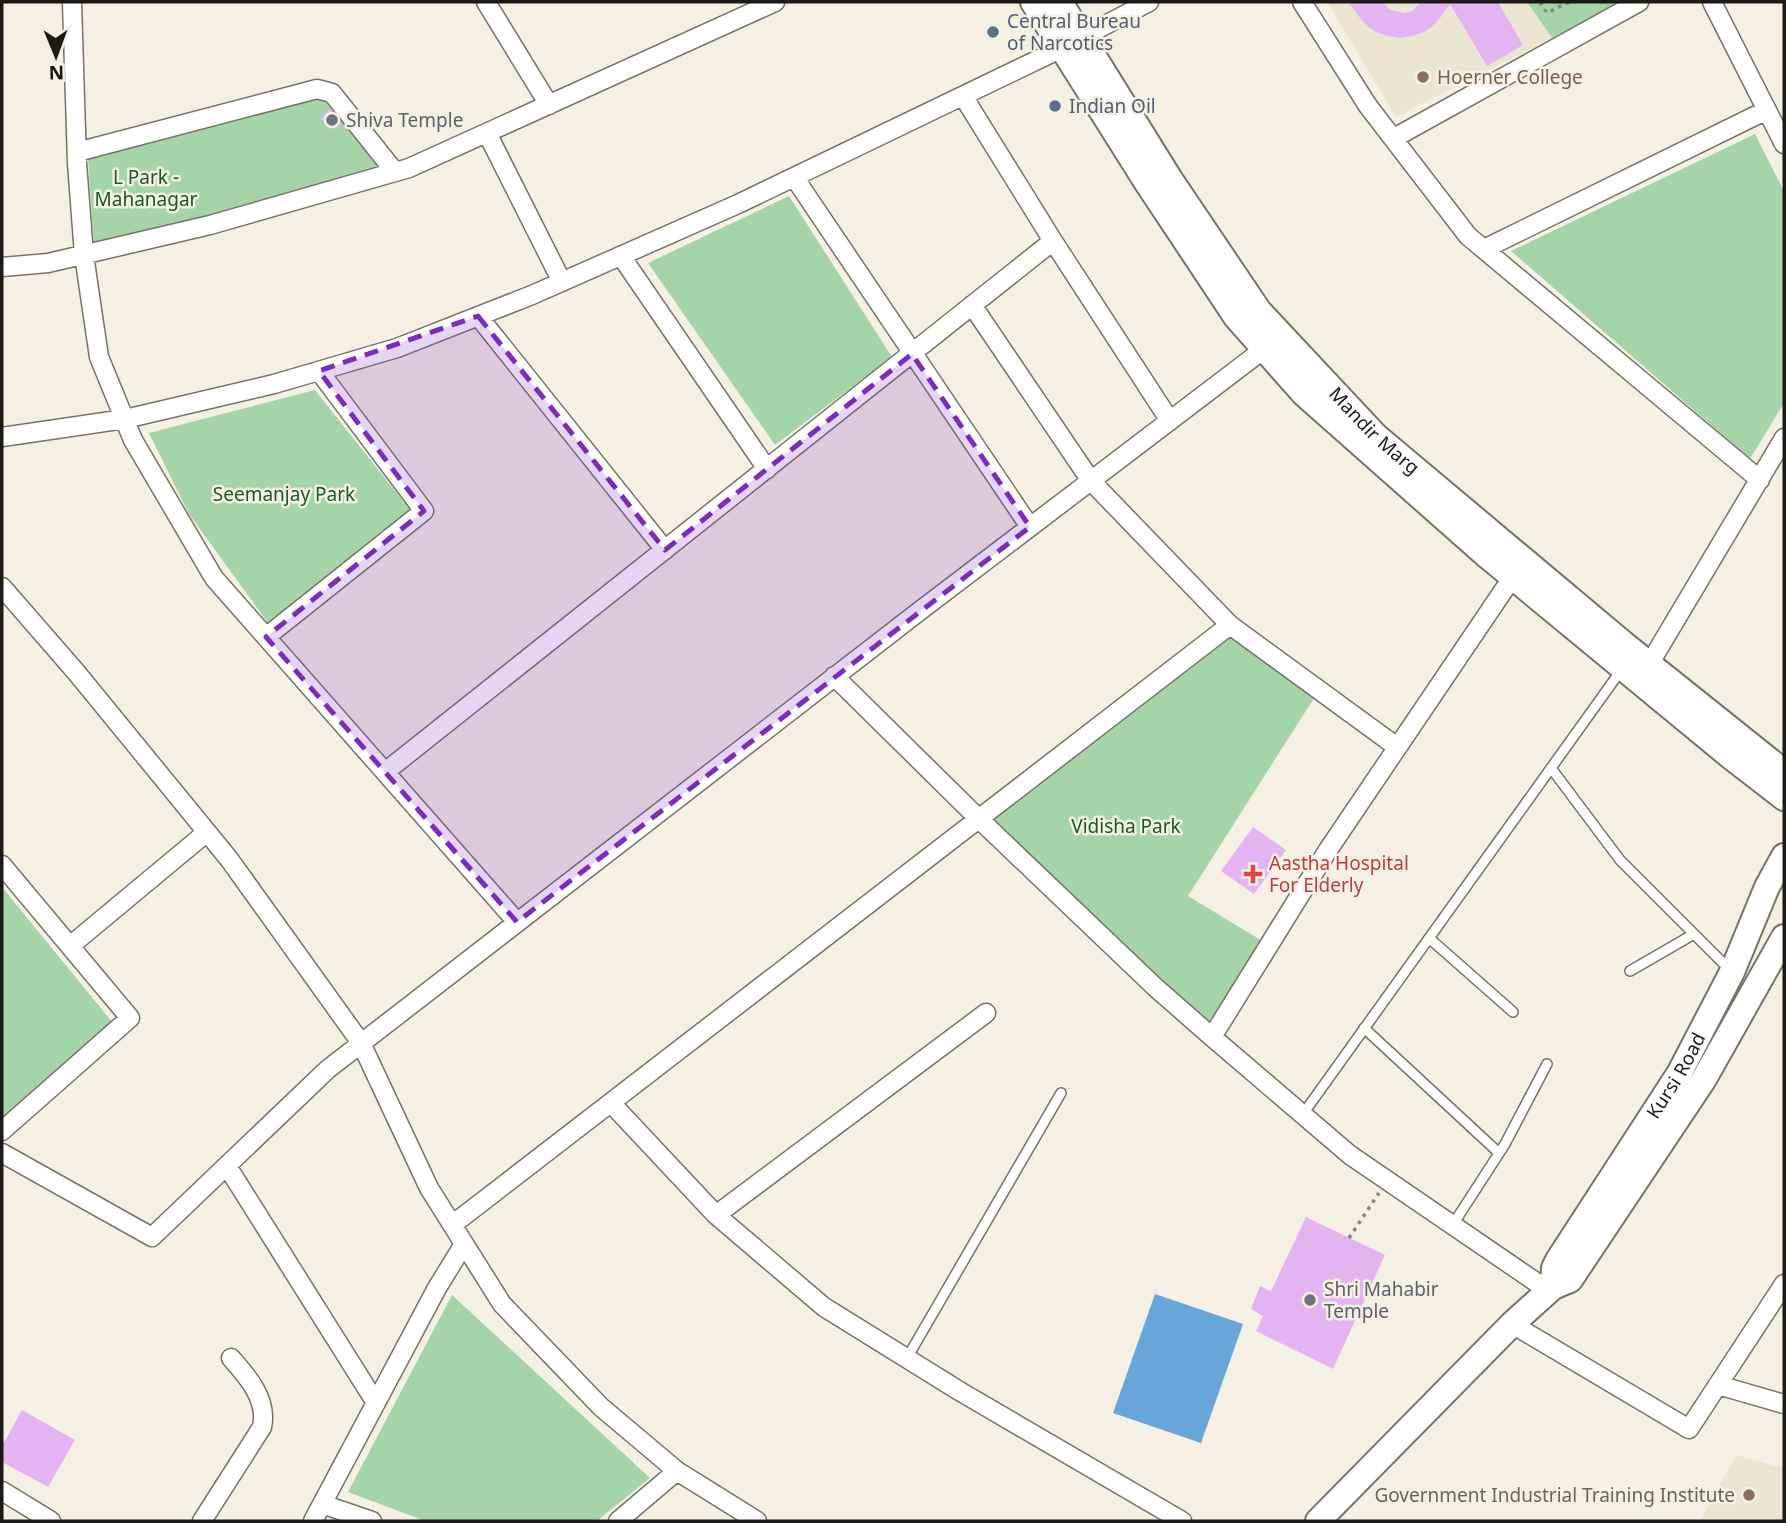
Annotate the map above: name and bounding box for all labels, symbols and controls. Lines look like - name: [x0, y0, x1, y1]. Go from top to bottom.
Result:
- place label: Central Bureau of Narcotics: [1007, 8, 1141, 56]
- north arrow: [21, 21, 91, 91]
- marker: Central Bureau of Narcotics: [985, 24, 1001, 40]
- text: N: [48, 60, 64, 86]
- place label: Hoerner College: [1437, 64, 1583, 90]
- marker: Hoerner College: [1415, 69, 1431, 85]
- place label: Indian Oil: [1069, 93, 1156, 119]
- marker: Indian Oil: [1047, 98, 1063, 114]
- place label: Shiva Temple: [346, 107, 463, 133]
- marker: Shiva Temple: [324, 112, 340, 128]
- park label: L Park - Mahanagar: [95, 164, 198, 212]
- street label: Mandir Marg: [1323, 381, 1425, 480]
- park label: Seemanjay Park: [213, 481, 355, 507]
- park label: Vidisha Park: [1071, 813, 1181, 839]
- place label: Aastha Hospital For Elderly: [1269, 850, 1409, 898]
- marker: Aastha Hospital For Elderly: [1243, 864, 1263, 884]
- street label: Kursi Road: [1640, 1028, 1711, 1124]
- place label: Shri Mahabir Temple: [1324, 1276, 1439, 1324]
- marker: Shri Mahabir Temple: [1302, 1292, 1318, 1308]
- place label: Government Industrial Training Institute: [1374, 1482, 1735, 1508]
- marker: Government Industrial Training Institute: [1741, 1487, 1757, 1503]

